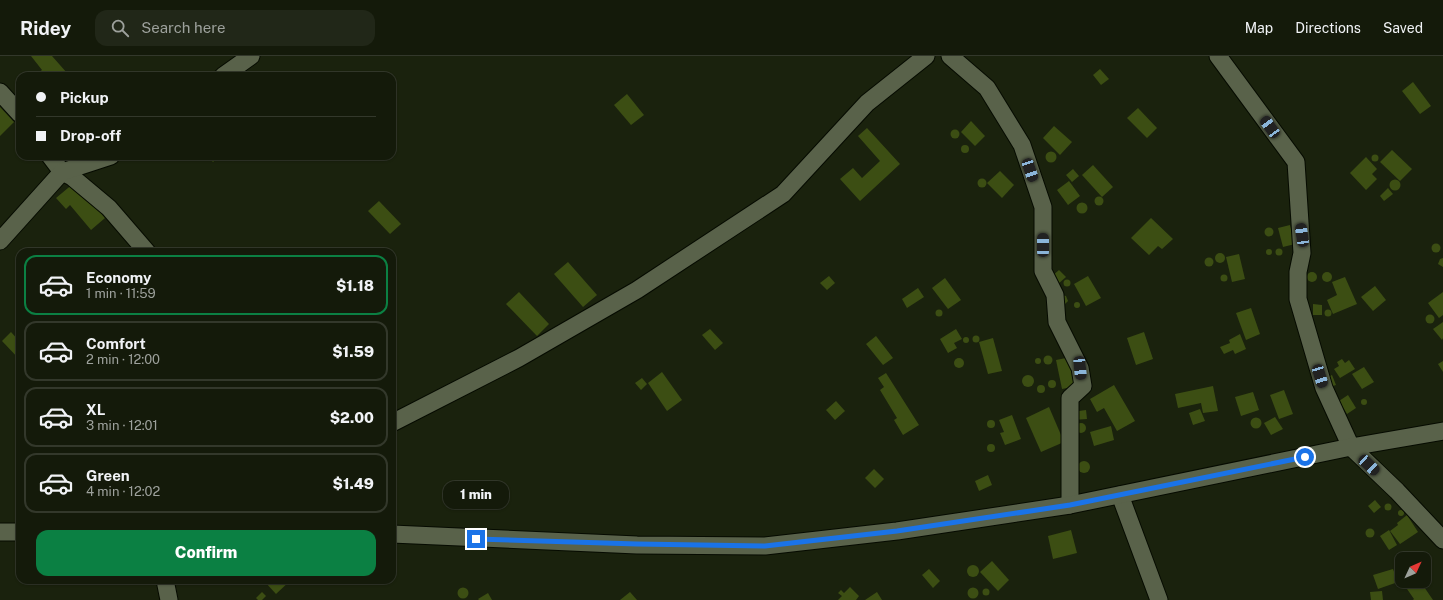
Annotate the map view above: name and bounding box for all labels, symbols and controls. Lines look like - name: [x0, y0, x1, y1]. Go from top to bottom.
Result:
- search box: [95, 10, 375, 46]
- text: Ridey: [20, 17, 71, 39]
- icon: search: [109, 17, 131, 39]
- text: Search here: [141, 19, 225, 36]
- text: Map: [1245, 20, 1273, 36]
- text: Directions: [1295, 20, 1361, 36]
- text: Saved: [1383, 20, 1423, 36]
- text: Pickup: [60, 89, 109, 106]
- car: [1258, 114, 1282, 140]
- text: Drop-off: [60, 127, 121, 144]
- car: [1020, 157, 1040, 183]
- car: [1294, 222, 1310, 248]
- car: [1037, 233, 1049, 257]
- icon: car: [38, 267, 74, 303]
- text: Economy: [86, 269, 151, 286]
- text: $1.18: [336, 277, 374, 294]
- text: 1 min · 11:59: [86, 286, 156, 301]
- icon: car: [38, 333, 74, 369]
- text: Comfort: [86, 335, 146, 352]
- text: $1.59: [332, 343, 374, 360]
- text: 2 min · 12:00: [86, 352, 160, 367]
- car: [1073, 355, 1087, 381]
- car: [1311, 363, 1329, 389]
- icon: car: [38, 399, 74, 435]
- text: XL: [86, 401, 105, 418]
- text: $2.00: [330, 409, 374, 426]
- text: 3 min · 12:01: [86, 418, 158, 433]
- route start: [1296, 448, 1314, 466]
- car: [1356, 452, 1382, 478]
- icon: car: [38, 465, 74, 501]
- text: Green: [86, 467, 130, 484]
- text: $1.49: [333, 475, 374, 492]
- callout: 1 min: [443, 481, 509, 509]
- text: 4 min · 12:02: [86, 484, 160, 499]
- text: 1 min: [460, 487, 492, 502]
- button: Confirm: [36, 530, 376, 576]
- route end: [467, 530, 485, 548]
- north arrow: [1395, 552, 1431, 588]
- map controls: [1395, 552, 1431, 588]

